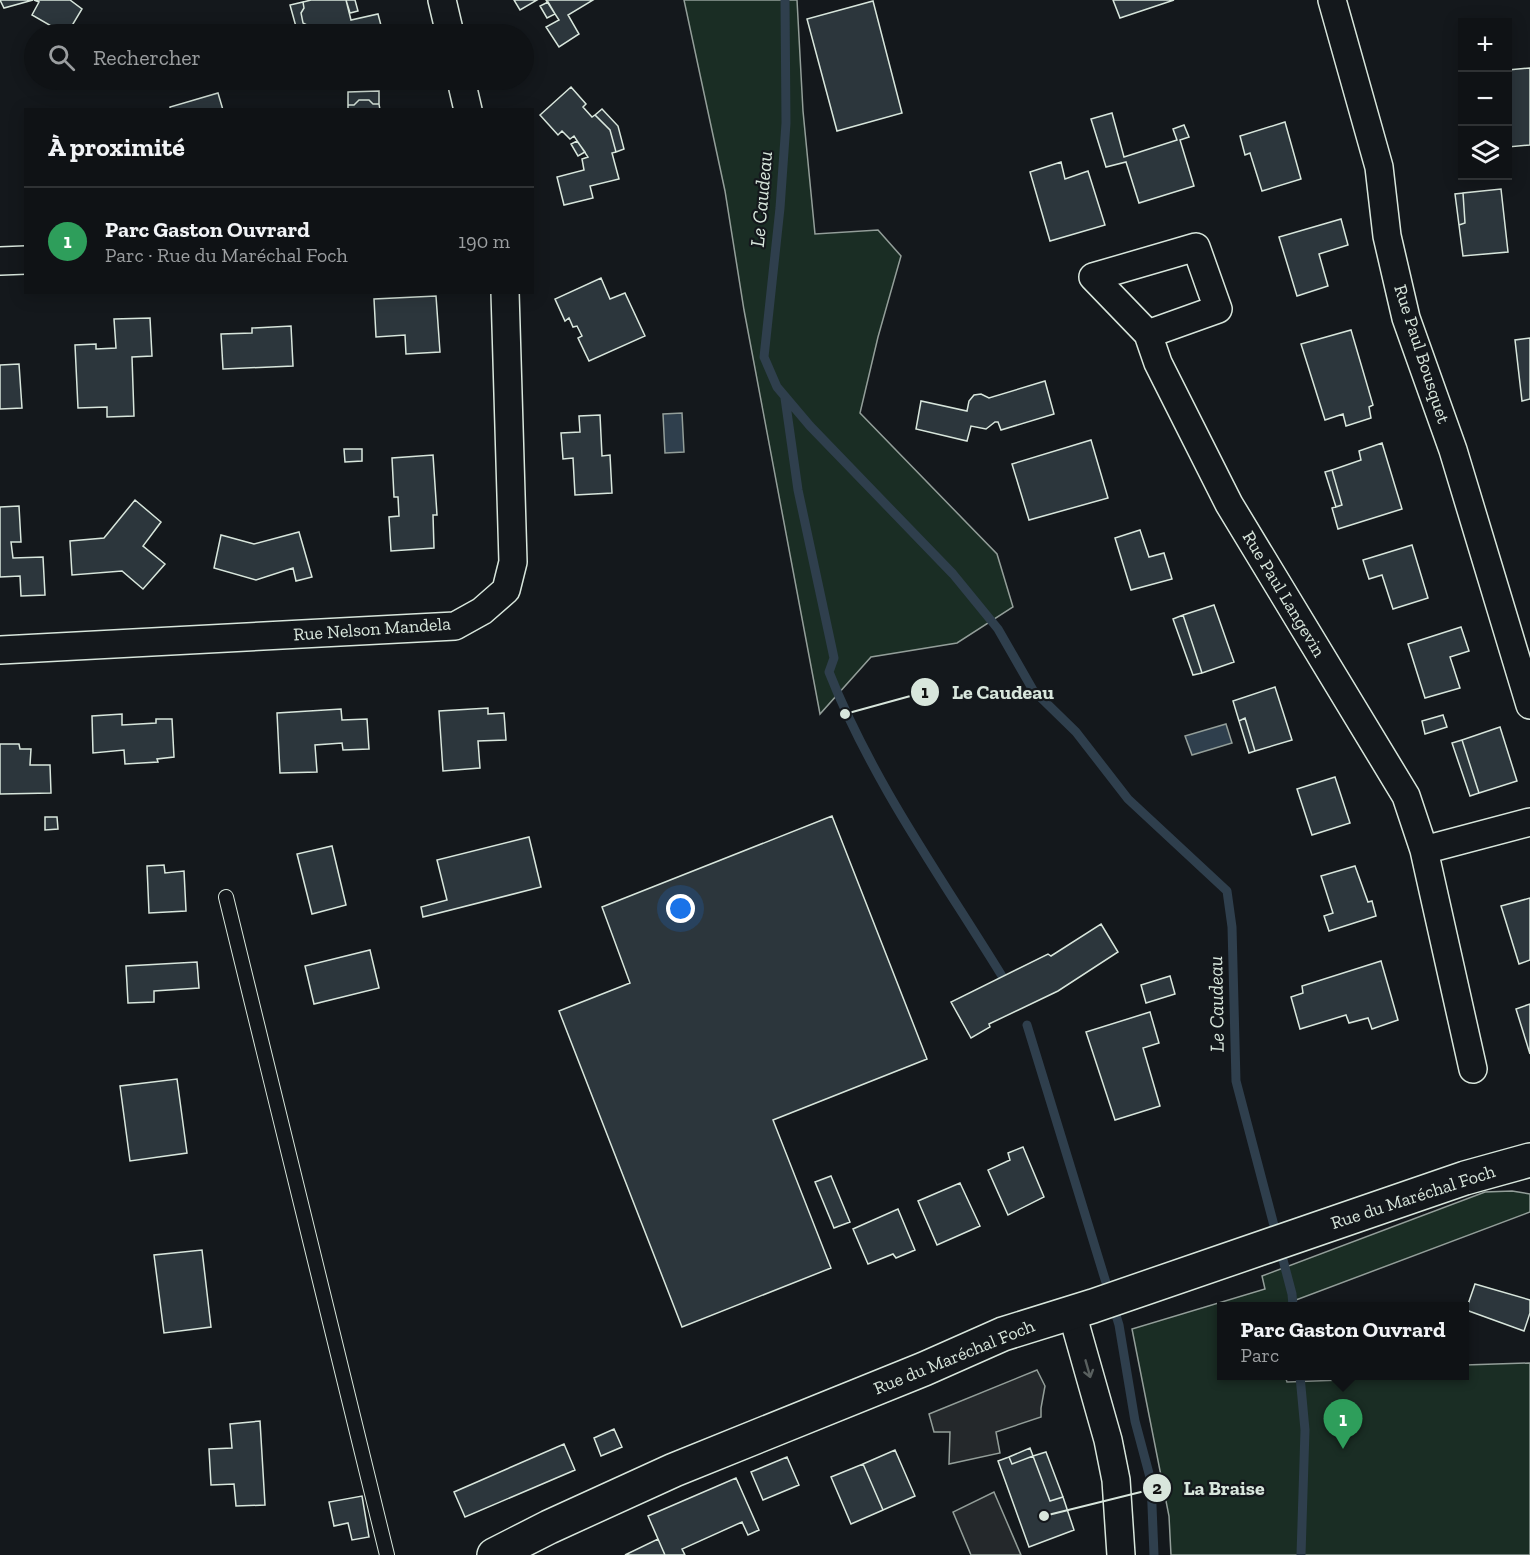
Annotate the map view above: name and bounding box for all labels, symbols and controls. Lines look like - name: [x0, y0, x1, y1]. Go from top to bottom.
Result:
- map controls: [1458, 18, 1512, 180]
- button: +: [1458, 18, 1512, 72]
- search box: [24, 24, 534, 90]
- icon: search: [45, 41, 78, 74]
- text: Rechercher: [93, 44, 201, 71]
- button: −: [1458, 72, 1512, 126]
- button: layers: [1458, 126, 1512, 180]
- text: À proximité: [48, 131, 185, 163]
- water label: Le Caudeau: [745, 150, 777, 248]
- text: Parc Gaston Ouvrard: [105, 216, 310, 243]
- text: 1: [63, 229, 72, 253]
- text: 190 m: [458, 229, 510, 253]
- text: Parc · Rue du Maréchal Foch: [105, 243, 348, 267]
- street label: Rue Paul Bousquet: [1389, 282, 1455, 426]
- street label: Rue Paul Langevin: [1238, 527, 1331, 662]
- street label: Rue Nelson Mandela: [292, 612, 452, 645]
- callout: Le Caudeau: [910, 673, 1066, 711]
- text: Le Caudeau: [952, 680, 1054, 704]
- text: 1: [921, 681, 929, 703]
- your location: [666, 894, 695, 923]
- water label: Le Caudeau: [1203, 956, 1229, 1052]
- street label: Rue du Maréchal Foch: [1328, 1160, 1498, 1234]
- popup: [1217, 1302, 1469, 1380]
- street label: Rue du Maréchal Foch: [870, 1315, 1038, 1399]
- text: Parc Gaston Ouvrard: [1241, 1316, 1445, 1343]
- text: Parc: [1241, 1343, 1279, 1367]
- one-way arrow: [1083, 1359, 1094, 1378]
- pin: 1: [1324, 1400, 1362, 1449]
- callout: La Braise: [1142, 1469, 1277, 1507]
- text: La Braise: [1183, 1476, 1265, 1500]
- text: 2: [1152, 1477, 1162, 1499]

